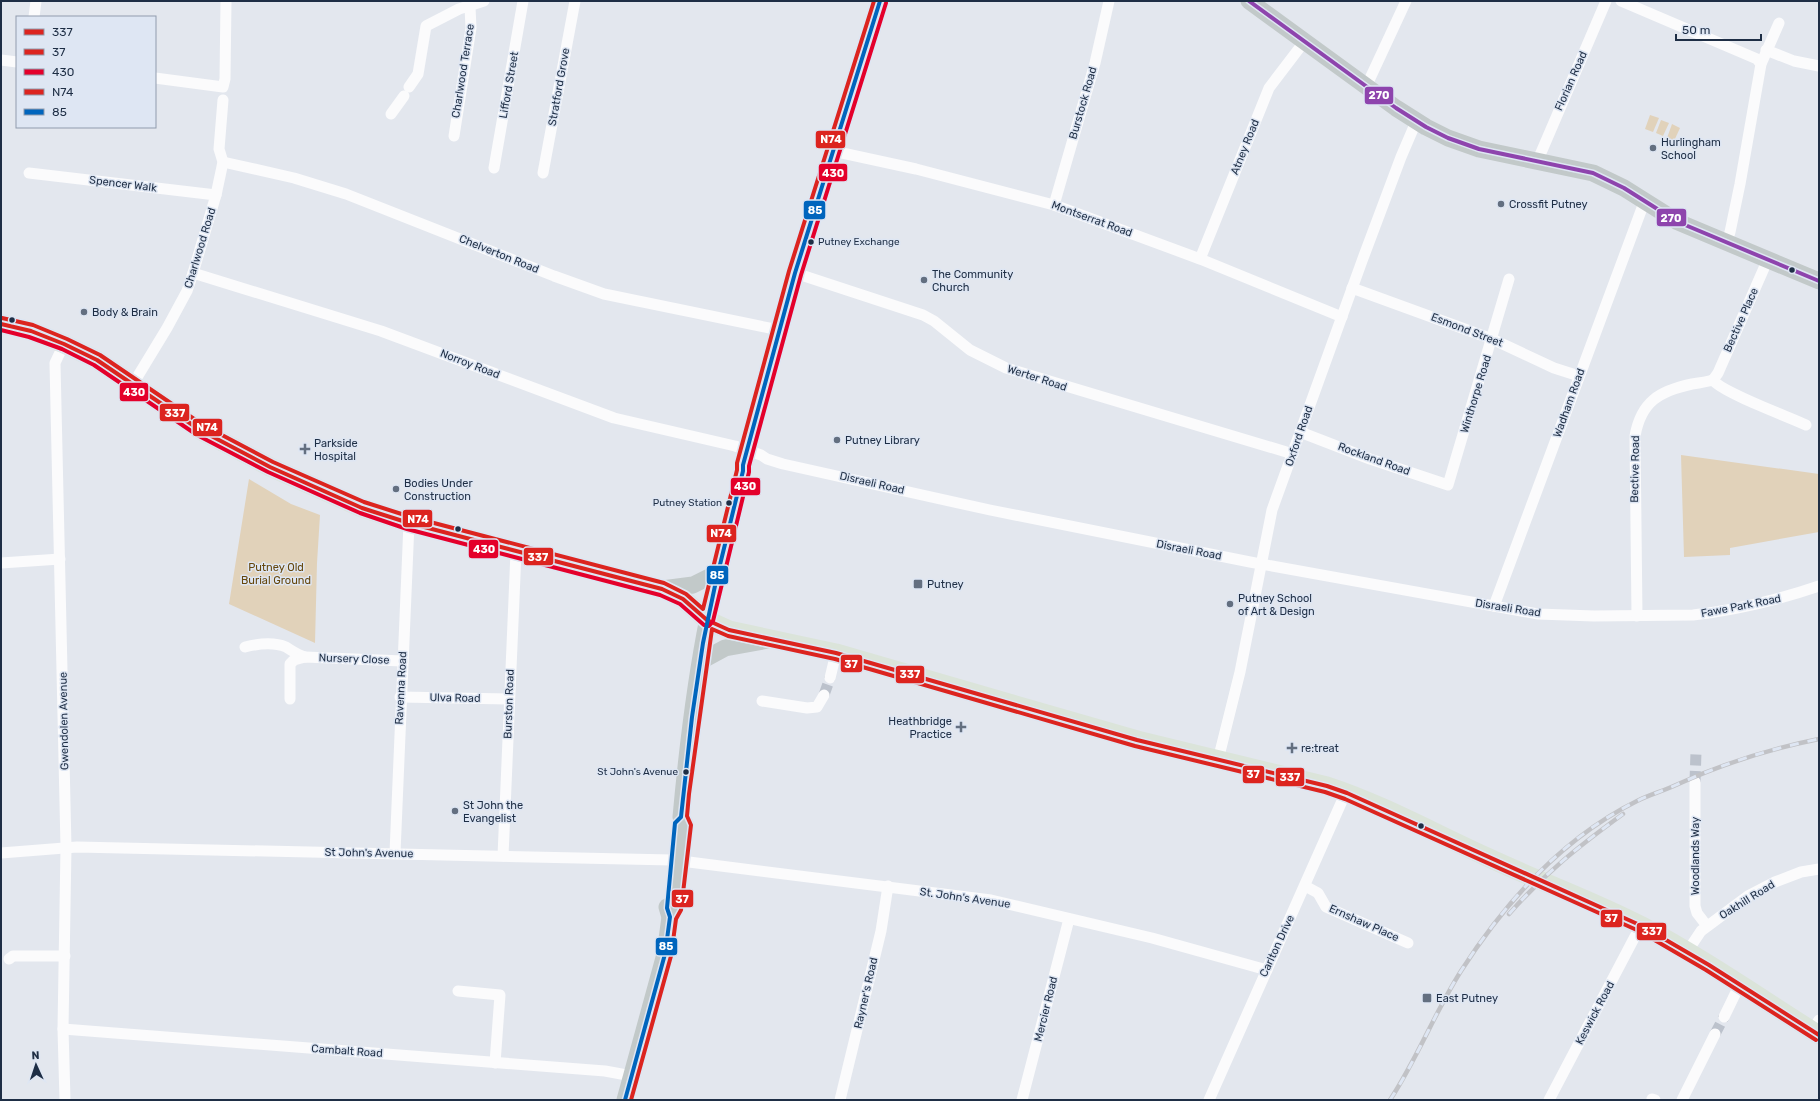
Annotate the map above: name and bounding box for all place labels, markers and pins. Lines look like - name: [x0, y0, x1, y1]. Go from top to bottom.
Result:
- place label: Hurlingham School: [1661, 136, 1721, 162]
- marker: Hurlingham School: [1648, 143, 1658, 153]
- place label: Crossfit Putney: [1509, 198, 1588, 211]
- marker: Crossfit Putney: [1496, 199, 1506, 209]
- place label: Putney Exchange: [818, 236, 900, 248]
- marker: Putney Exchange: [806, 237, 816, 247]
- unlabelled marker: [1787, 265, 1797, 275]
- place label: The Community Church: [932, 268, 1013, 294]
- marker: The Community Church: [919, 275, 929, 285]
- place label: Body & Brain: [92, 306, 158, 319]
- marker: Body & Brain: [79, 307, 89, 317]
- unlabelled marker: [7, 315, 17, 325]
- place label: Putney Library: [845, 434, 920, 447]
- marker: Putney Library: [832, 435, 842, 445]
- place label: Parkside Hospital: [314, 437, 358, 463]
- marker: Parkside Hospital: [299, 443, 311, 455]
- place label: Bodies Under Construction: [404, 477, 473, 503]
- marker: Bodies Under Construction: [391, 484, 401, 494]
- place label: Putney Station: [653, 497, 722, 509]
- marker: Putney Station: [724, 498, 734, 508]
- unlabelled marker: [453, 524, 463, 534]
- marker: Putney: [912, 578, 924, 590]
- place label: Putney: [927, 578, 964, 591]
- place label: Putney School of Art & Design: [1238, 592, 1315, 618]
- marker: Putney School of Art & Design: [1225, 599, 1235, 609]
- place label: Heathbridge Practice: [888, 715, 952, 741]
- marker: Heathbridge Practice: [955, 721, 967, 733]
- marker: re:treat: [1286, 742, 1298, 754]
- place label: re:treat: [1301, 742, 1340, 755]
- place label: St John's Avenue: [597, 766, 678, 778]
- marker: St John's Avenue: [681, 767, 691, 777]
- place label: St John the Evangelist: [463, 799, 523, 825]
- marker: St John the Evangelist: [450, 806, 460, 816]
- unlabelled marker: [1416, 821, 1426, 831]
- marker: East Putney: [1421, 992, 1433, 1004]
- place label: East Putney: [1436, 992, 1498, 1005]

